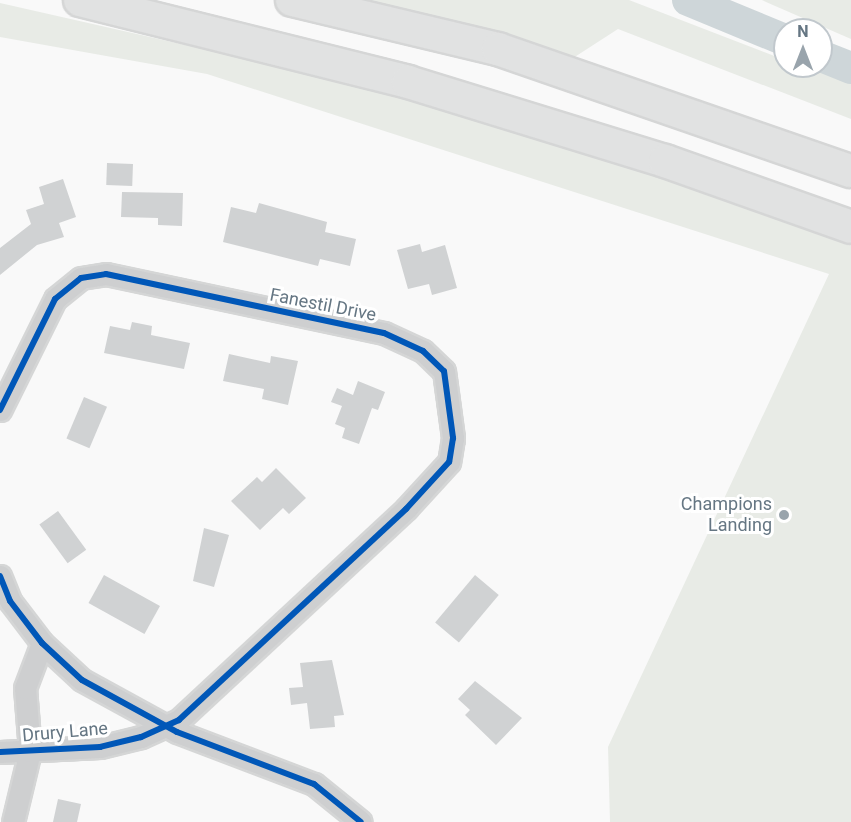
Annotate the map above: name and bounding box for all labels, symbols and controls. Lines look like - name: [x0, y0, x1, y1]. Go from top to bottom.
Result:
- north arrow: [773, 18, 833, 78]
- text: N: [797, 22, 809, 41]
- street label: Fanestil Drive: [268, 284, 378, 326]
- place label: Champions Landing: [681, 494, 772, 536]
- marker: Champions Landing: [777, 508, 791, 522]
- street label: Drury Lane: [21, 717, 109, 747]

